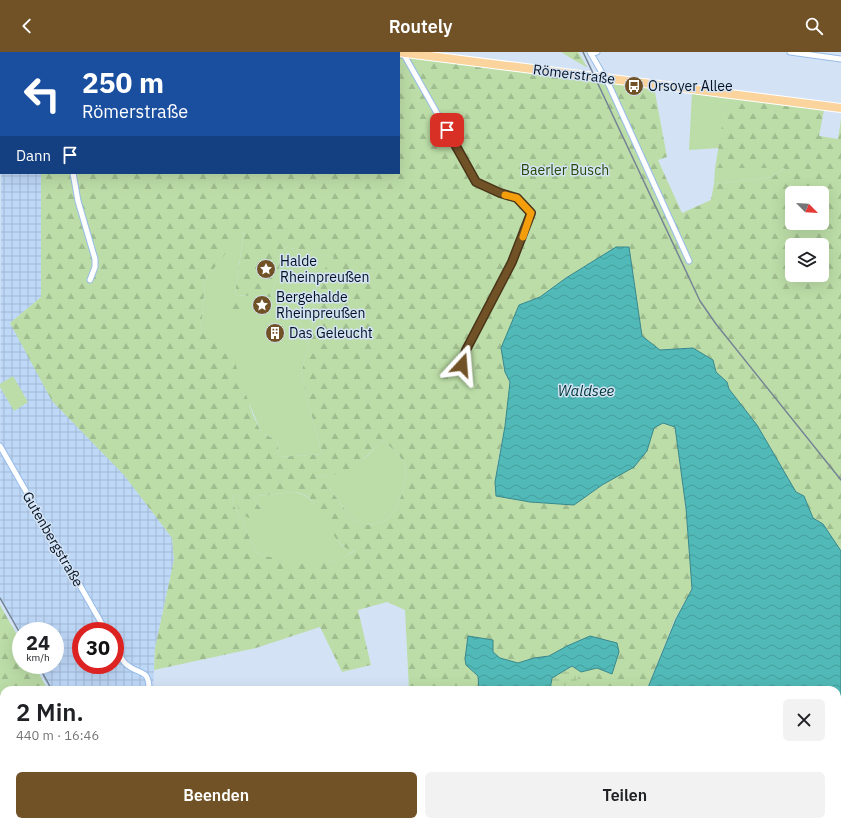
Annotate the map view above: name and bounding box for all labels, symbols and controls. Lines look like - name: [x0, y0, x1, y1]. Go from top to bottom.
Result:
- icon: back: [16, 15, 38, 37]
- text: Routely: [389, 15, 452, 38]
- icon: search: [803, 15, 825, 37]
- street label: Römerstraße: [532, 60, 616, 88]
- text: 250 m: [82, 64, 164, 101]
- icon: left: [16, 68, 68, 120]
- bus stop icon: Orsoyer Allee: [623, 75, 645, 97]
- place label: Orsoyer Allee: [648, 77, 733, 95]
- text: Römerstraße: [82, 100, 188, 123]
- pin: [430, 113, 464, 147]
- icon: arrive: [436, 119, 458, 141]
- icon: arrive: [59, 144, 81, 166]
- text: Dann: [16, 146, 51, 165]
- park label: Baerler Busch: [521, 161, 609, 179]
- north arrow: [785, 186, 829, 230]
- map controls: [785, 186, 829, 282]
- button: layers: [785, 238, 829, 282]
- place label: Halde Rheinpreußen: [280, 252, 369, 286]
- place icon: Halde Rheinpreußen: [255, 258, 277, 280]
- place label: Bergehalde Rheinpreußen: [276, 288, 365, 322]
- place icon: Bergehalde Rheinpreußen: [251, 294, 273, 316]
- building icon: Das Geleucht: [264, 322, 286, 344]
- place label: Das Geleucht: [289, 324, 373, 342]
- position arrow: [441, 344, 483, 386]
- water label: Waldsee: [558, 381, 615, 400]
- street label: Gutenbergstraße: [18, 488, 88, 590]
- speed limit sign: 30: [72, 622, 124, 674]
- text: 24: [26, 629, 50, 656]
- text: km/h: [26, 651, 50, 664]
- text: 2 Min.: [16, 696, 84, 728]
- button: close: [783, 699, 825, 741]
- text: 440 m · 16:46: [16, 727, 99, 744]
- button: Beenden: [16, 772, 417, 818]
- button: Teilen: [425, 772, 825, 818]

